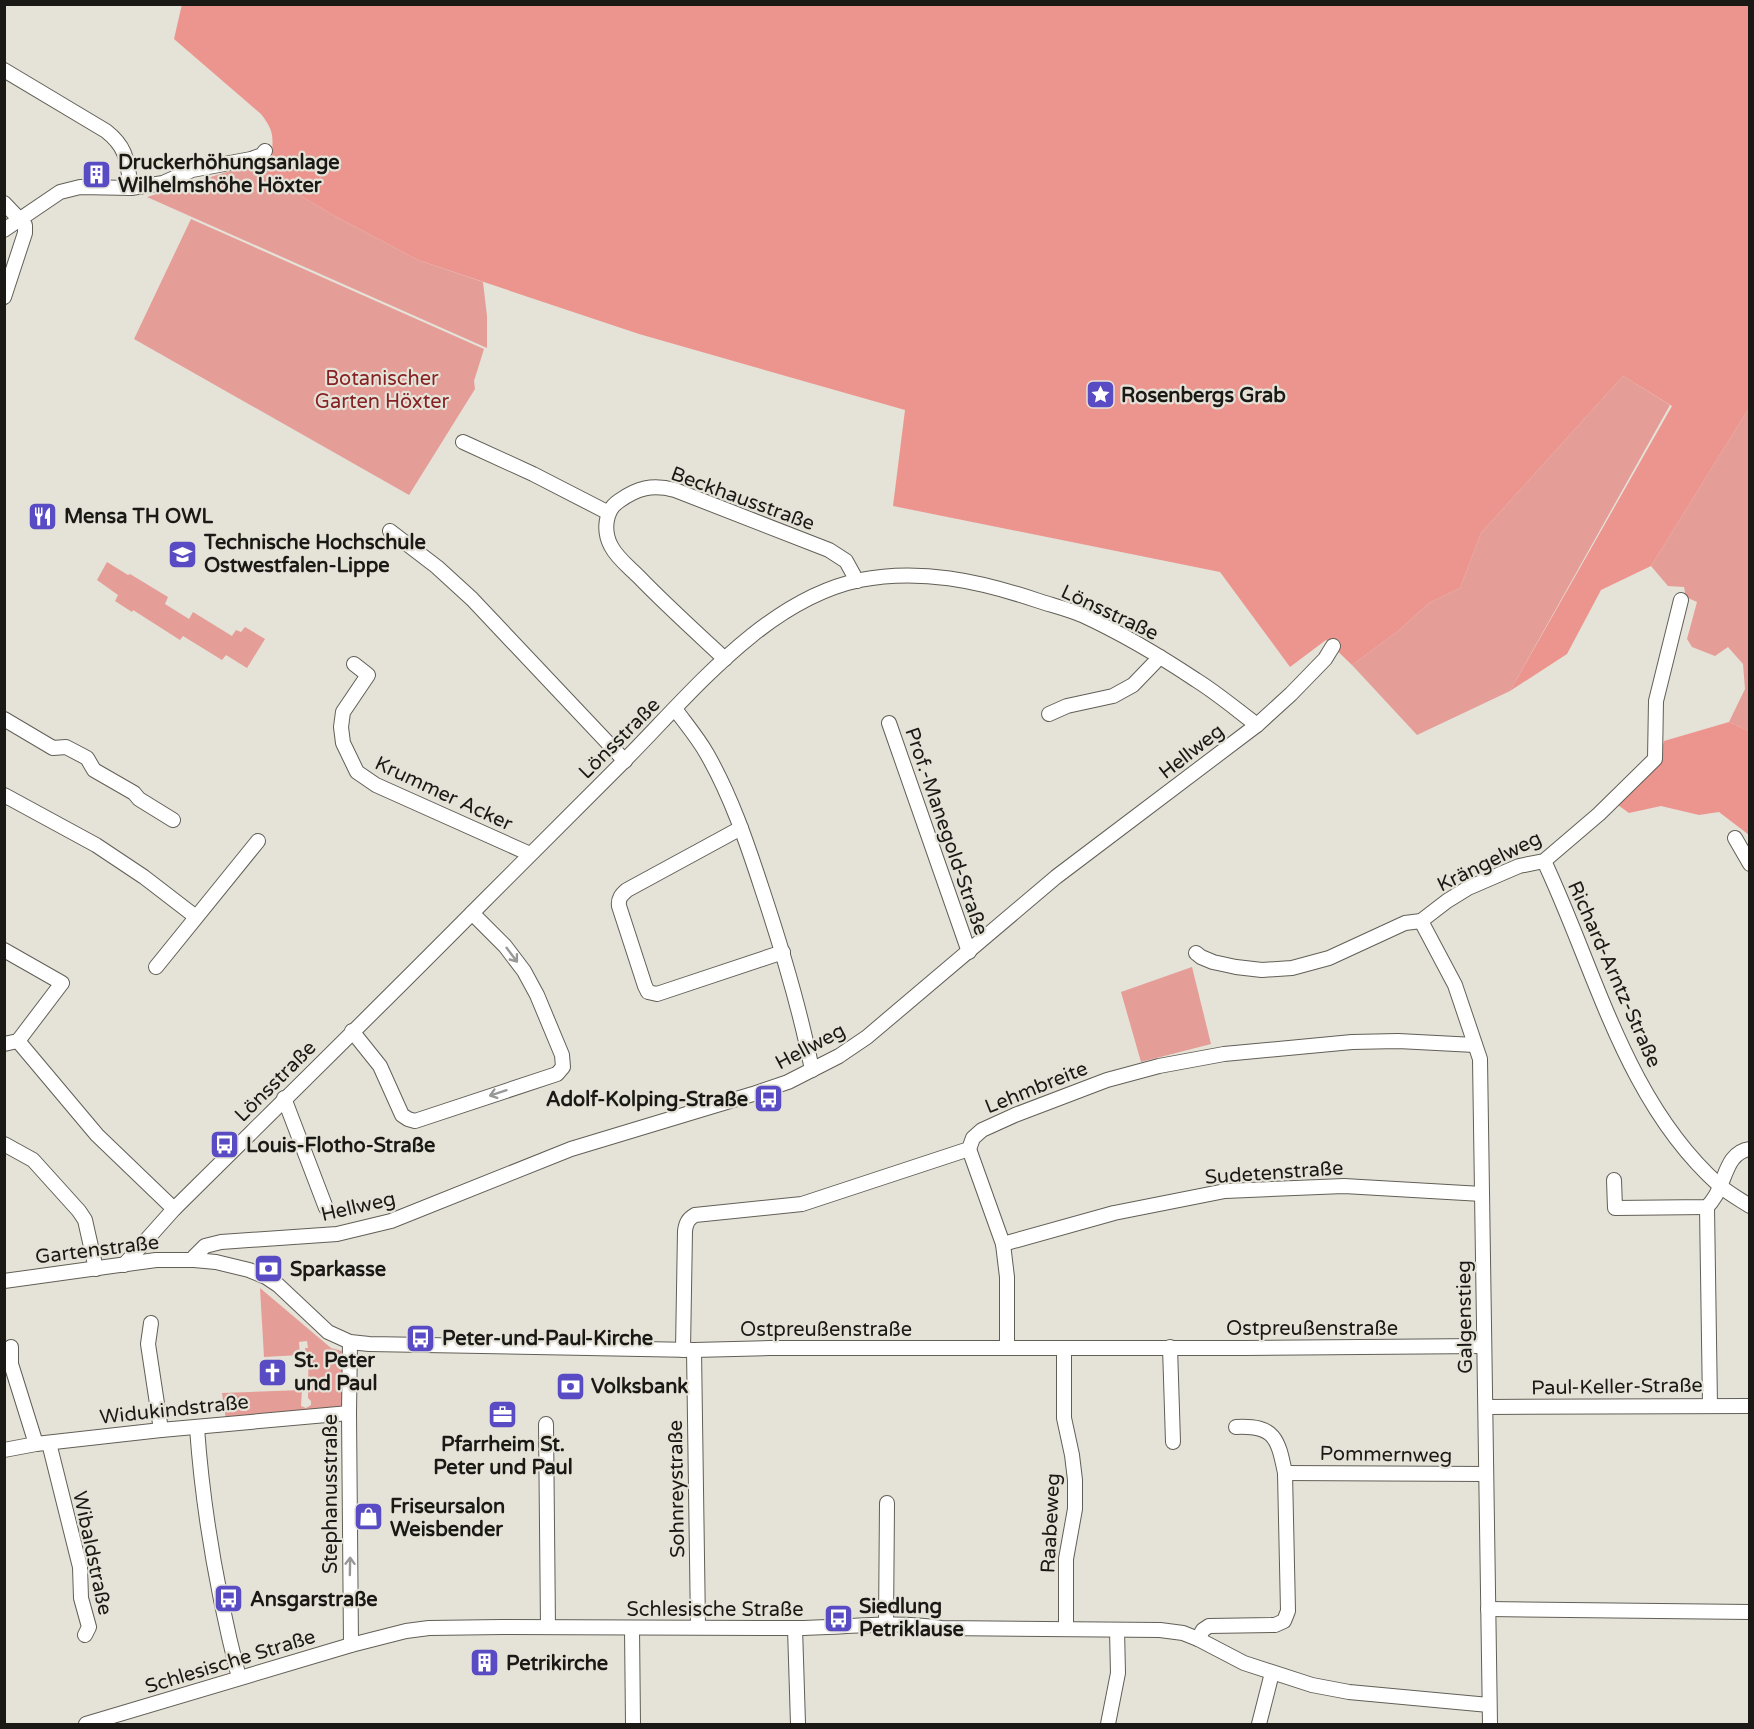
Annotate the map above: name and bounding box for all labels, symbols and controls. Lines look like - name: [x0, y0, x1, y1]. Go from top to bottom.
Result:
- place label: Druckerhöhungsanlage Wilhelmshöhe Höxter: [118, 151, 340, 198]
- building icon: Druckerhöhungsanlage Wilhelmshöhe Höxter: [81, 158, 113, 190]
- park label: Botanischer Garten Höxter: [315, 367, 449, 414]
- place icon: Rosenbergs Grab: [1084, 379, 1116, 411]
- place label: Rosenbergs Grab: [1121, 384, 1286, 408]
- street label: Beckhausstraße: [667, 462, 818, 536]
- restaurant icon: Mensa TH OWL: [27, 500, 59, 532]
- place label: Mensa TH OWL: [64, 505, 214, 529]
- place label: Technische Hochschule Ostwestfalen-Lippe: [203, 531, 426, 578]
- school or university icon: Technische Hochschule Ostwestfalen-Lippe: [167, 538, 199, 570]
- street label: Lönsstraße: [1057, 580, 1162, 646]
- street label: Lönsstraße: [574, 693, 665, 784]
- street label: Hellweg: [1154, 719, 1229, 785]
- street label: Prof.-Manegold-Straße: [899, 724, 993, 938]
- street label: Krummer Acker: [371, 752, 517, 836]
- street label: Krängelweg: [1433, 826, 1546, 897]
- street label: Richard-Arntz-Straße: [1562, 877, 1666, 1071]
- one-way arrow: [506, 947, 519, 963]
- street label: Hellweg: [771, 1019, 850, 1075]
- street label: Lönsstraße: [230, 1036, 321, 1127]
- street label: Lehmbreite: [982, 1056, 1091, 1119]
- bus stop icon: Adolf-Kolping-Straße: [753, 1083, 785, 1115]
- place label: Adolf-Kolping-Straße: [546, 1088, 748, 1112]
- one-way arrow: [489, 1089, 508, 1100]
- bus stop icon: Louis-Flotho-Straße: [209, 1129, 241, 1161]
- place label: Louis-Flotho-Straße: [246, 1134, 435, 1158]
- street label: Sudetenstraße: [1204, 1156, 1344, 1190]
- street label: Hellweg: [319, 1187, 398, 1227]
- street label: Gartenstraße: [34, 1230, 160, 1269]
- bank icon: Sparkasse: [253, 1253, 285, 1285]
- place label: Sparkasse: [290, 1258, 386, 1282]
- street label: Galgenstieg: [1452, 1260, 1478, 1374]
- street label: Ostpreußenstraße: [1226, 1317, 1398, 1341]
- street label: Ostpreußenstraße: [740, 1318, 912, 1342]
- bus stop icon: Peter-und-Paul-Kirche: [405, 1322, 437, 1354]
- place label: Peter-und-Paul-Kirche: [442, 1327, 653, 1351]
- place label: St. Peter und Paul: [294, 1349, 377, 1396]
- church icon: St. Peter und Paul: [257, 1356, 289, 1388]
- bank icon: Volksbank: [554, 1370, 586, 1402]
- street label: Paul-Keller-Straße: [1531, 1374, 1703, 1400]
- place label: Volksbank: [591, 1375, 688, 1399]
- street label: Widukindstraße: [98, 1390, 250, 1430]
- office icon: Pfarrheim St. Peter und Paul: [487, 1398, 519, 1430]
- street label: Stephanusstraße: [319, 1414, 343, 1574]
- street label: Sohnreystraße: [664, 1420, 690, 1558]
- place label: Pfarrheim St. Peter und Paul: [433, 1433, 573, 1480]
- street label: Pommernweg: [1319, 1442, 1453, 1468]
- street label: Raabeweg: [1036, 1472, 1066, 1574]
- street label: Wibaldstraße: [67, 1489, 117, 1617]
- place label: Friseursalon Weisbender: [390, 1495, 505, 1542]
- shop icon: Friseursalon Weisbender: [353, 1501, 385, 1533]
- one-way arrow: [344, 1556, 356, 1576]
- bus stop icon: Ansgarstraße: [213, 1583, 245, 1615]
- place label: Ansgarstraße: [250, 1588, 378, 1612]
- place label: Siedlung Petriklause: [859, 1595, 964, 1642]
- street label: Schlesische Straße: [627, 1598, 803, 1622]
- bus stop icon: Siedlung Petriklause: [822, 1602, 854, 1634]
- street label: Schlesische Straße: [142, 1625, 318, 1699]
- building icon: Petrikirche: [469, 1647, 501, 1679]
- place label: Petrikirche: [506, 1652, 608, 1676]

